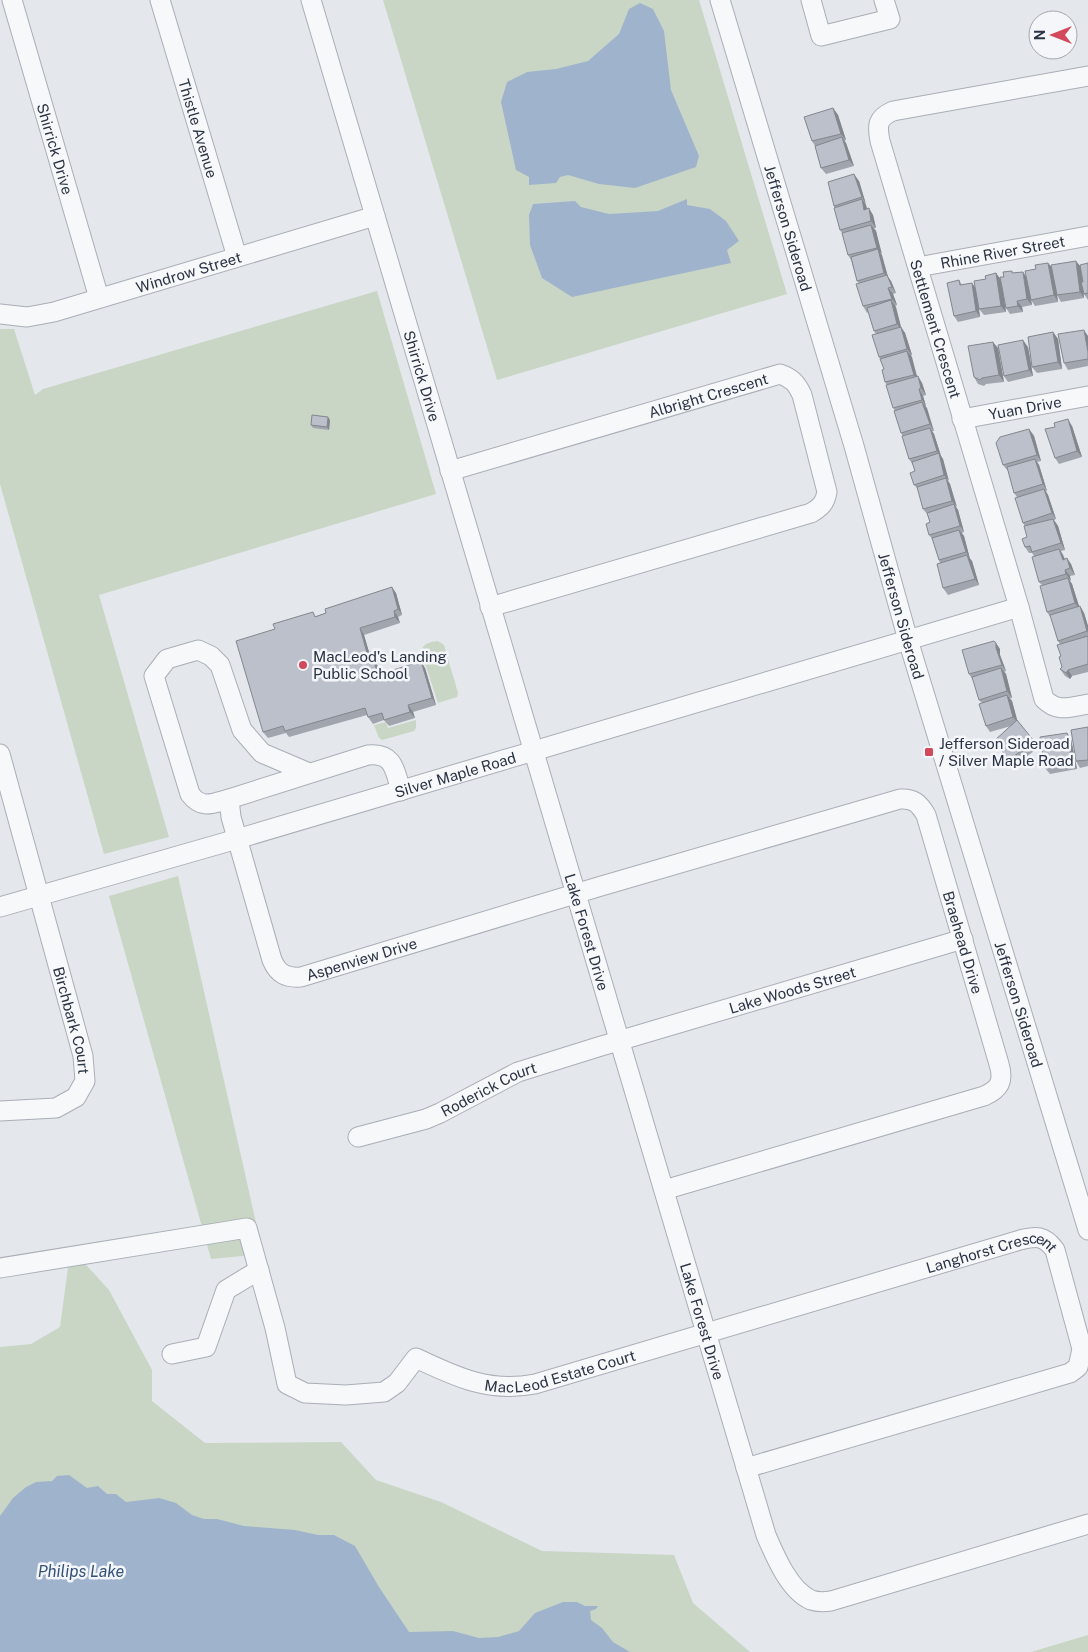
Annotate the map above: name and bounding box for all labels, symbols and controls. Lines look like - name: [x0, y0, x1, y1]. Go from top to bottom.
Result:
- north arrow: [1028, 10, 1078, 60]
- text: N: [1032, 30, 1048, 40]
- street label: Thistle Avenue: [176, 77, 221, 180]
- street label: Shirrick Drive: [34, 101, 77, 196]
- street label: Jefferson Sideroad: [762, 163, 815, 293]
- street label: Rhine River Street: [939, 232, 1066, 271]
- street label: Windrow Street: [134, 248, 243, 296]
- street label: Settlement Crescent: [907, 257, 965, 400]
- street label: Shirrick Drive: [401, 328, 444, 423]
- street label: Albright Crescent: [646, 369, 770, 421]
- street label: Yuan Drive: [987, 393, 1063, 422]
- street label: Jefferson Sideroad: [876, 551, 928, 681]
- place label: MacLeod's Landing Public School: [313, 648, 447, 682]
- marker: MacLeod's Landing Public School: [297, 659, 309, 671]
- place label: Jefferson Sideroad / Silver Maple Road: [939, 735, 1074, 769]
- marker: Jefferson Sideroad / Silver Maple Road: [923, 746, 935, 758]
- street label: Silver Maple Road: [392, 748, 518, 800]
- street label: Lake Forest Drive: [562, 871, 613, 992]
- street label: Braehead Drive: [940, 889, 986, 996]
- street label: Aspenview Drive: [304, 934, 419, 983]
- street label: Jefferson Sideroad: [992, 939, 1046, 1069]
- street label: Lake Woods Street: [727, 963, 858, 1016]
- street label: Birchbark Court: [50, 965, 93, 1075]
- street label: Roderick Court: [438, 1058, 538, 1120]
- street label: Langhorst Crescent: [924, 1229, 1062, 1276]
- street label: Lake Forest Drive: [677, 1261, 728, 1382]
- street label: MacLeod Estate Court: [484, 1346, 637, 1395]
- water label: Philips Lake: [38, 1562, 125, 1581]

